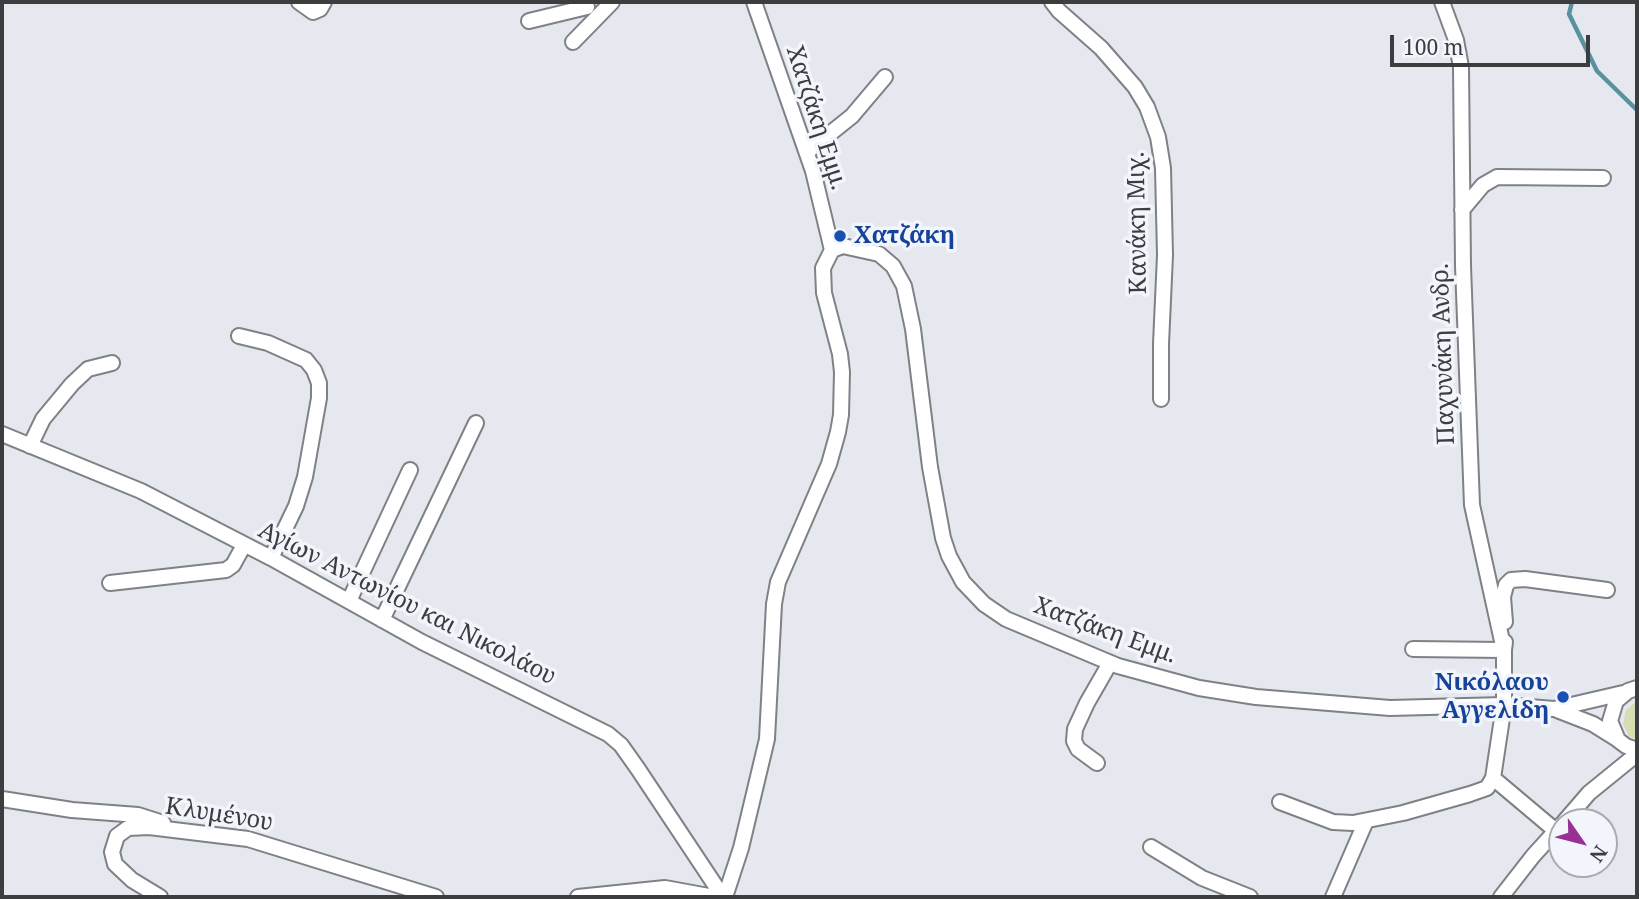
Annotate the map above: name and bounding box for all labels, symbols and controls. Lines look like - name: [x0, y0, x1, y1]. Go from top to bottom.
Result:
- scale bar: [1394, 21, 1594, 65]
- text: 100 m: [1403, 33, 1464, 61]
- street label: Χατζάκη Εμμ.: [779, 42, 853, 194]
- street label: Κανάκη Μιχ.: [1122, 151, 1154, 295]
- place label: Χατζάκη: [854, 222, 955, 250]
- marker: Χατζάκη: [832, 228, 848, 244]
- street label: Παχυνάκη Ανδρ.: [1426, 263, 1462, 445]
- street label: Αγίων Αντωνίου και Νικολάου: [253, 516, 561, 692]
- street label: Χατζάκη Εμμ.: [1030, 592, 1180, 670]
- place label: Νικόλαου Αγγελίδη: [1435, 669, 1549, 725]
- marker: Νικόλαου Αγγελίδη: [1555, 689, 1571, 705]
- street label: Κλυμένου: [163, 792, 275, 838]
- north arrow: [1548, 808, 1618, 878]
- text: N: [1584, 840, 1614, 867]

